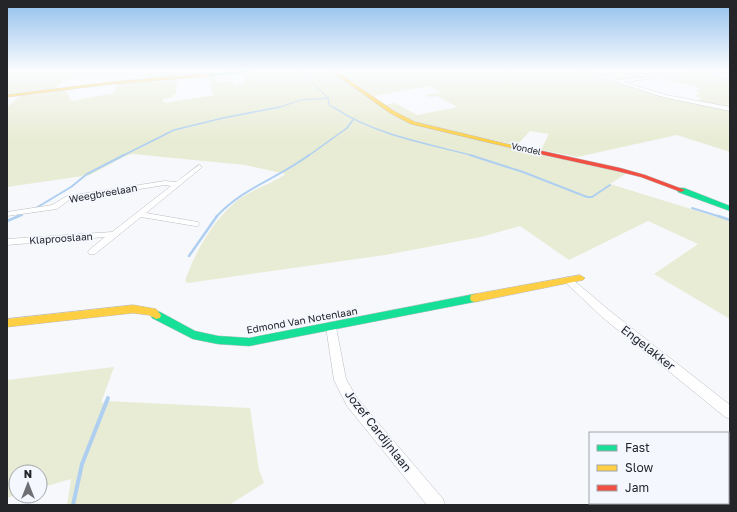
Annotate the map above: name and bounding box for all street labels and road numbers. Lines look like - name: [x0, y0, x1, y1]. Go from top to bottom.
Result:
- street label: Vondel: [510, 140, 542, 157]
- street label: Weegbreelaan: [68, 181, 138, 205]
- street label: Klaprooslaan: [29, 230, 93, 246]
- street label: Edmond Van Notenlaan: [246, 304, 358, 336]
- street label: Engelakker: [618, 322, 679, 374]
- street label: Jozef Cardijnlaan: [342, 387, 415, 475]

